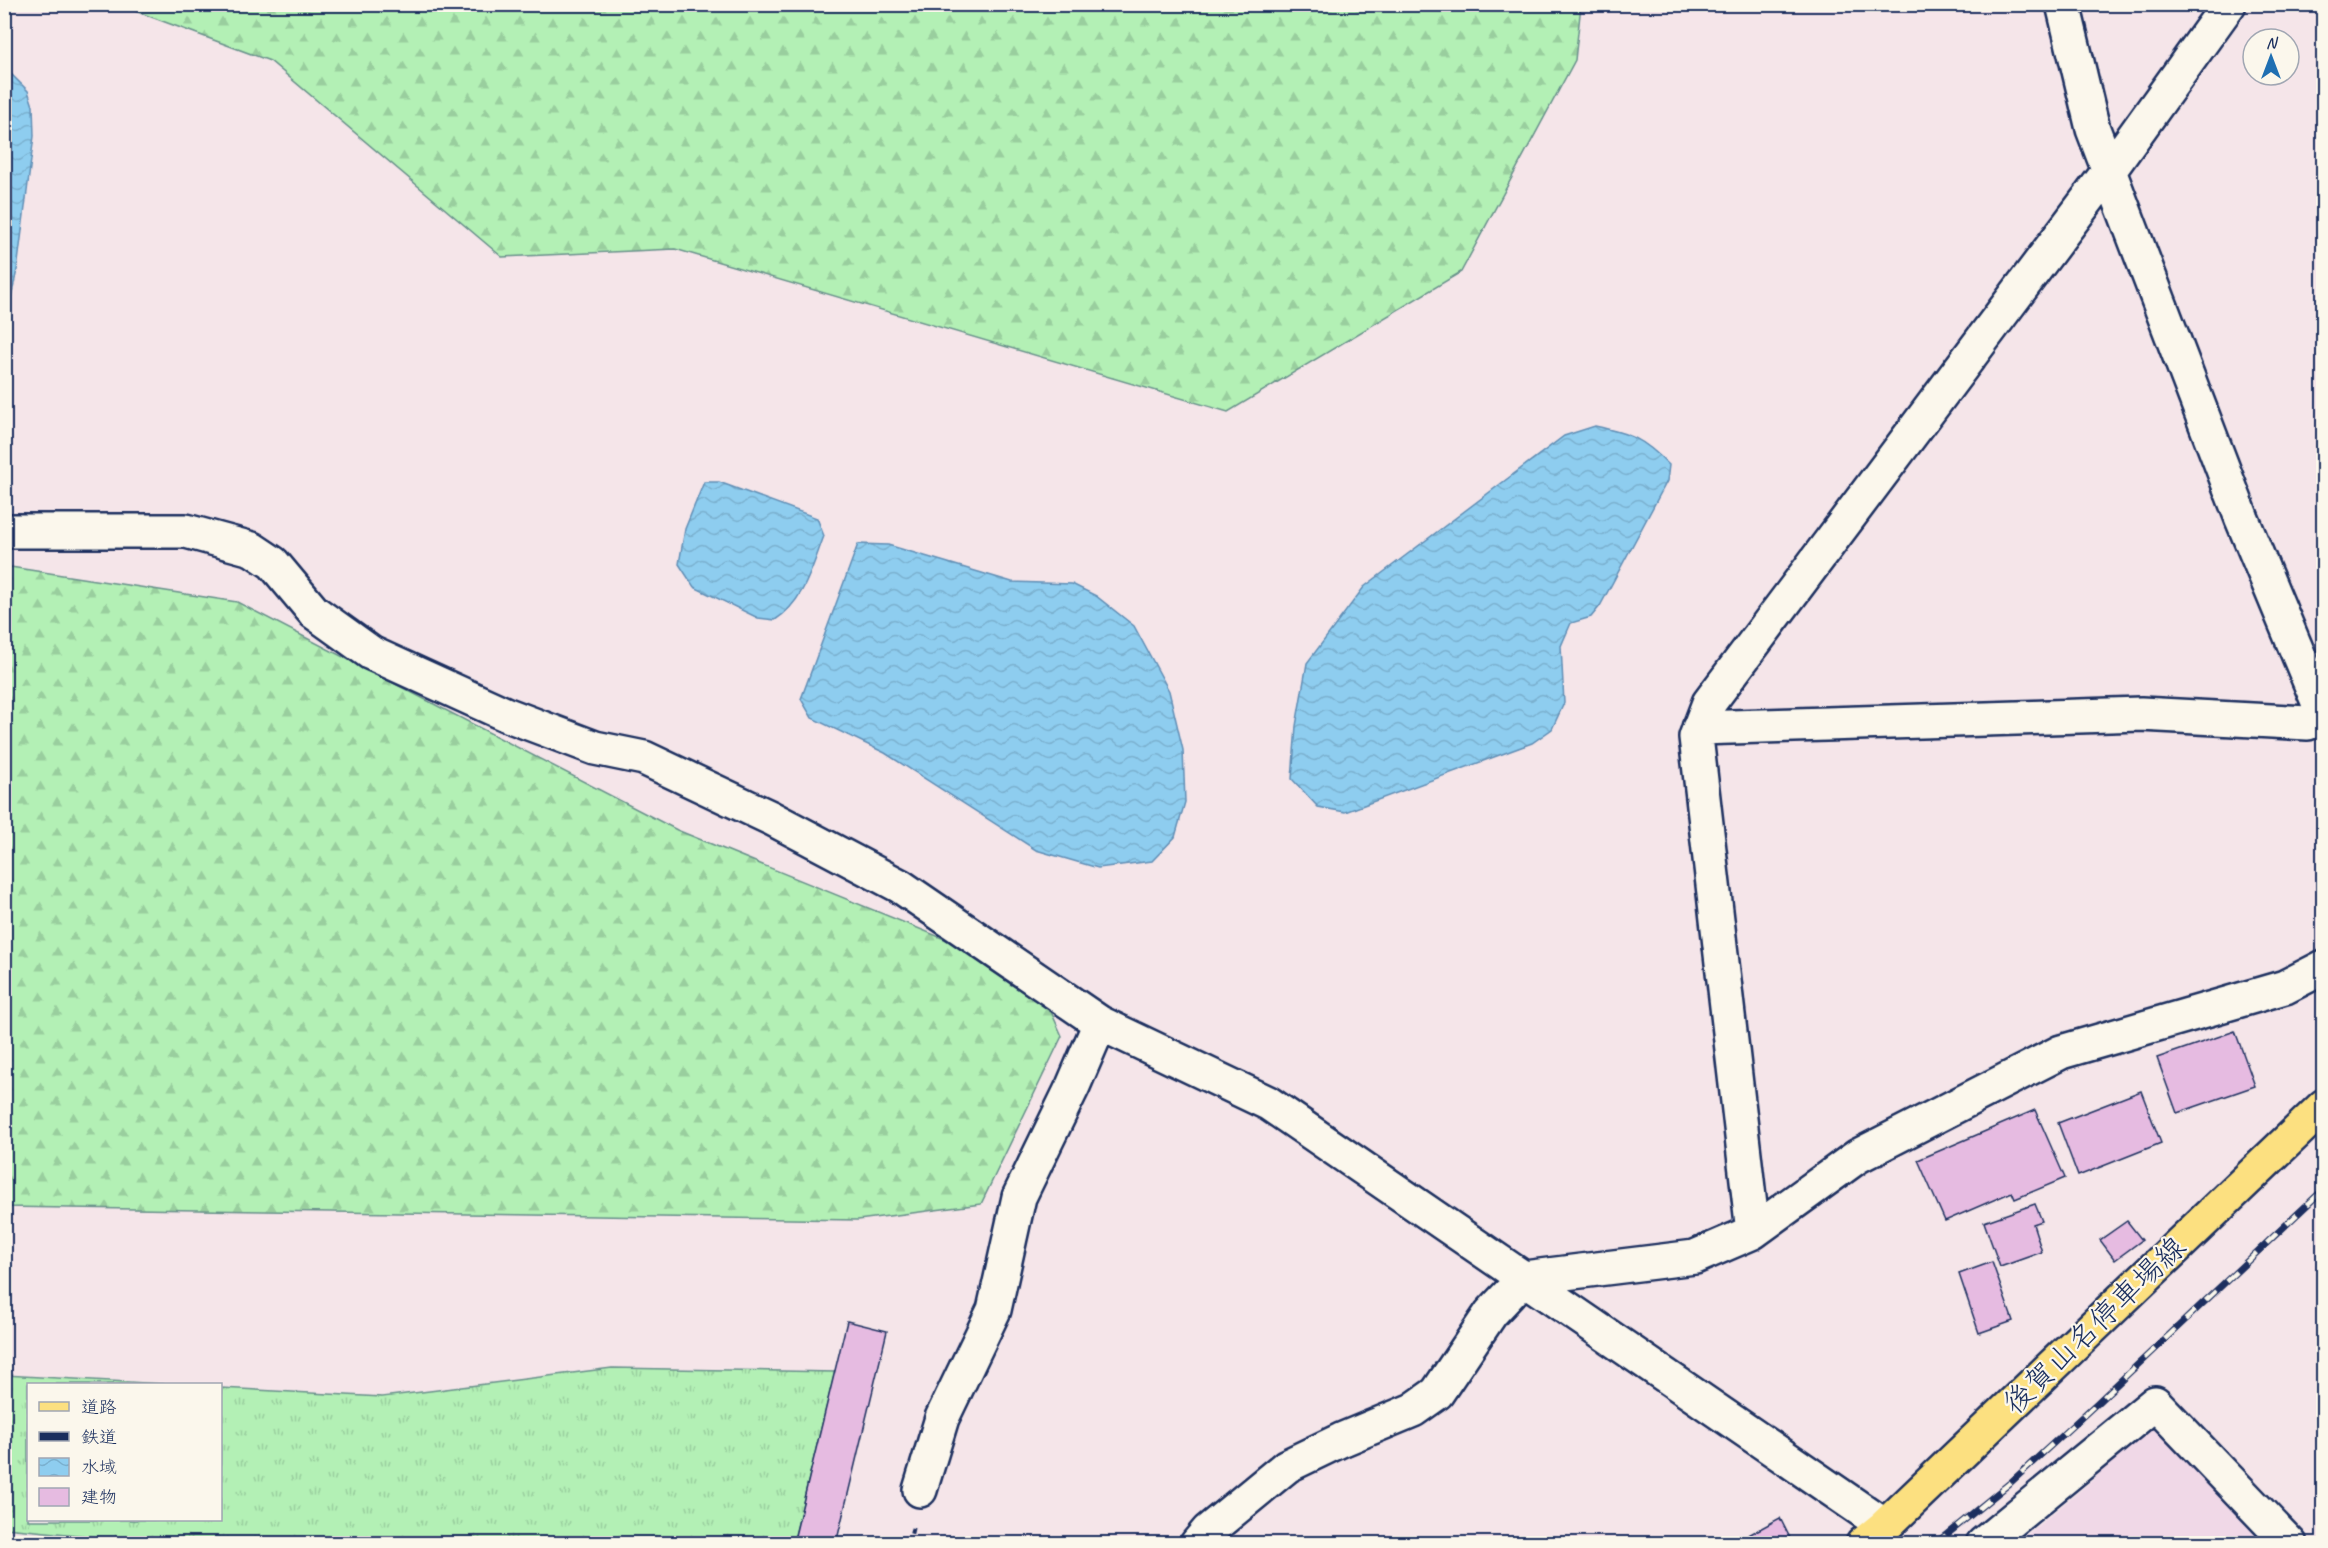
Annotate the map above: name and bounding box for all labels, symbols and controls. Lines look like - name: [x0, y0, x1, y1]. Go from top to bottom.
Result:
- north arrow: [2241, 27, 2301, 87]
- text: N: [2266, 33, 2279, 53]
- street label: 後賀山名停車場線: [1994, 1228, 2194, 1422]
- legend: [27, 1383, 222, 1521]
- text: 道路: [81, 1396, 117, 1418]
- text: 鉄道: [81, 1426, 117, 1448]
- text: 水域: [81, 1456, 117, 1478]
- text: 建物: [81, 1486, 117, 1508]

